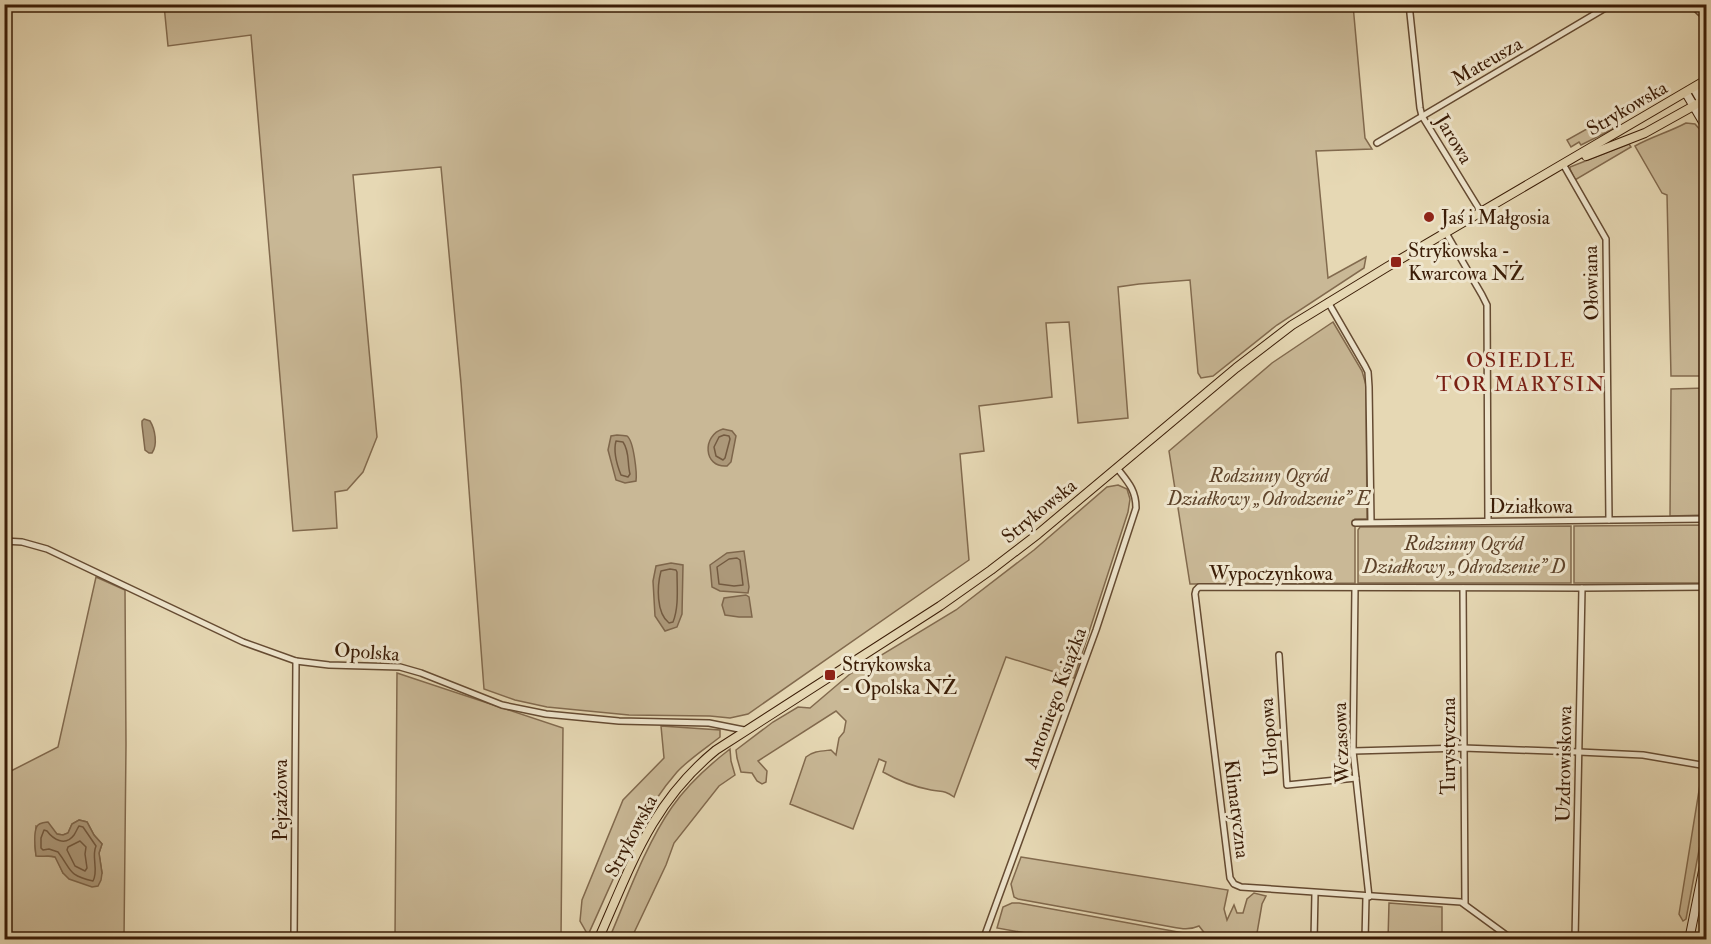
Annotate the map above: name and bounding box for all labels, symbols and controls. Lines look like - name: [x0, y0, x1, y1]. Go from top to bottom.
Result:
- street label: Mateusza: [1447, 30, 1527, 91]
- street label: Strykowska: [1582, 74, 1673, 141]
- street label: Jarowa: [1429, 109, 1479, 169]
- place label: Jaś i Małgosia: [1440, 205, 1551, 230]
- marker: Jaś i Małgosia: [1422, 210, 1436, 224]
- place label: Strykowska - Kwarcowa NŻ: [1408, 238, 1524, 286]
- street label: Ołowiana: [1578, 244, 1604, 321]
- marker: Strykowska - Kwarcowa NŻ: [1389, 255, 1403, 269]
- district label: OSIEDLE TOR MARYSIN: [1436, 347, 1606, 398]
- park label: Rodzinny Ogród Działkowy „Odrodzenie” E: [1166, 463, 1371, 511]
- street label: Strykowska: [996, 473, 1082, 549]
- street label: Działkowa: [1489, 494, 1574, 519]
- park label: Rodzinny Ogród Działkowy „Odrodzenie” D: [1362, 531, 1566, 579]
- street label: Wypoczynkowa: [1208, 561, 1334, 587]
- street label: Antoniego Książka: [1018, 623, 1092, 773]
- street label: Opolska: [333, 637, 401, 668]
- place label: Strykowska - Opolska NŻ: [842, 652, 957, 701]
- marker: Strykowska - Opolska NŻ: [823, 668, 837, 682]
- street label: Urlopowa: [1254, 696, 1285, 777]
- street label: Turystyczna: [1436, 696, 1461, 795]
- street label: Wczasowa: [1327, 701, 1355, 785]
- street label: Uzdrowiskowa: [1550, 705, 1578, 822]
- street label: Pejzażowa: [268, 758, 293, 841]
- street label: Klimatyczna: [1219, 758, 1256, 861]
- street label: Strykowska: [599, 790, 663, 881]

